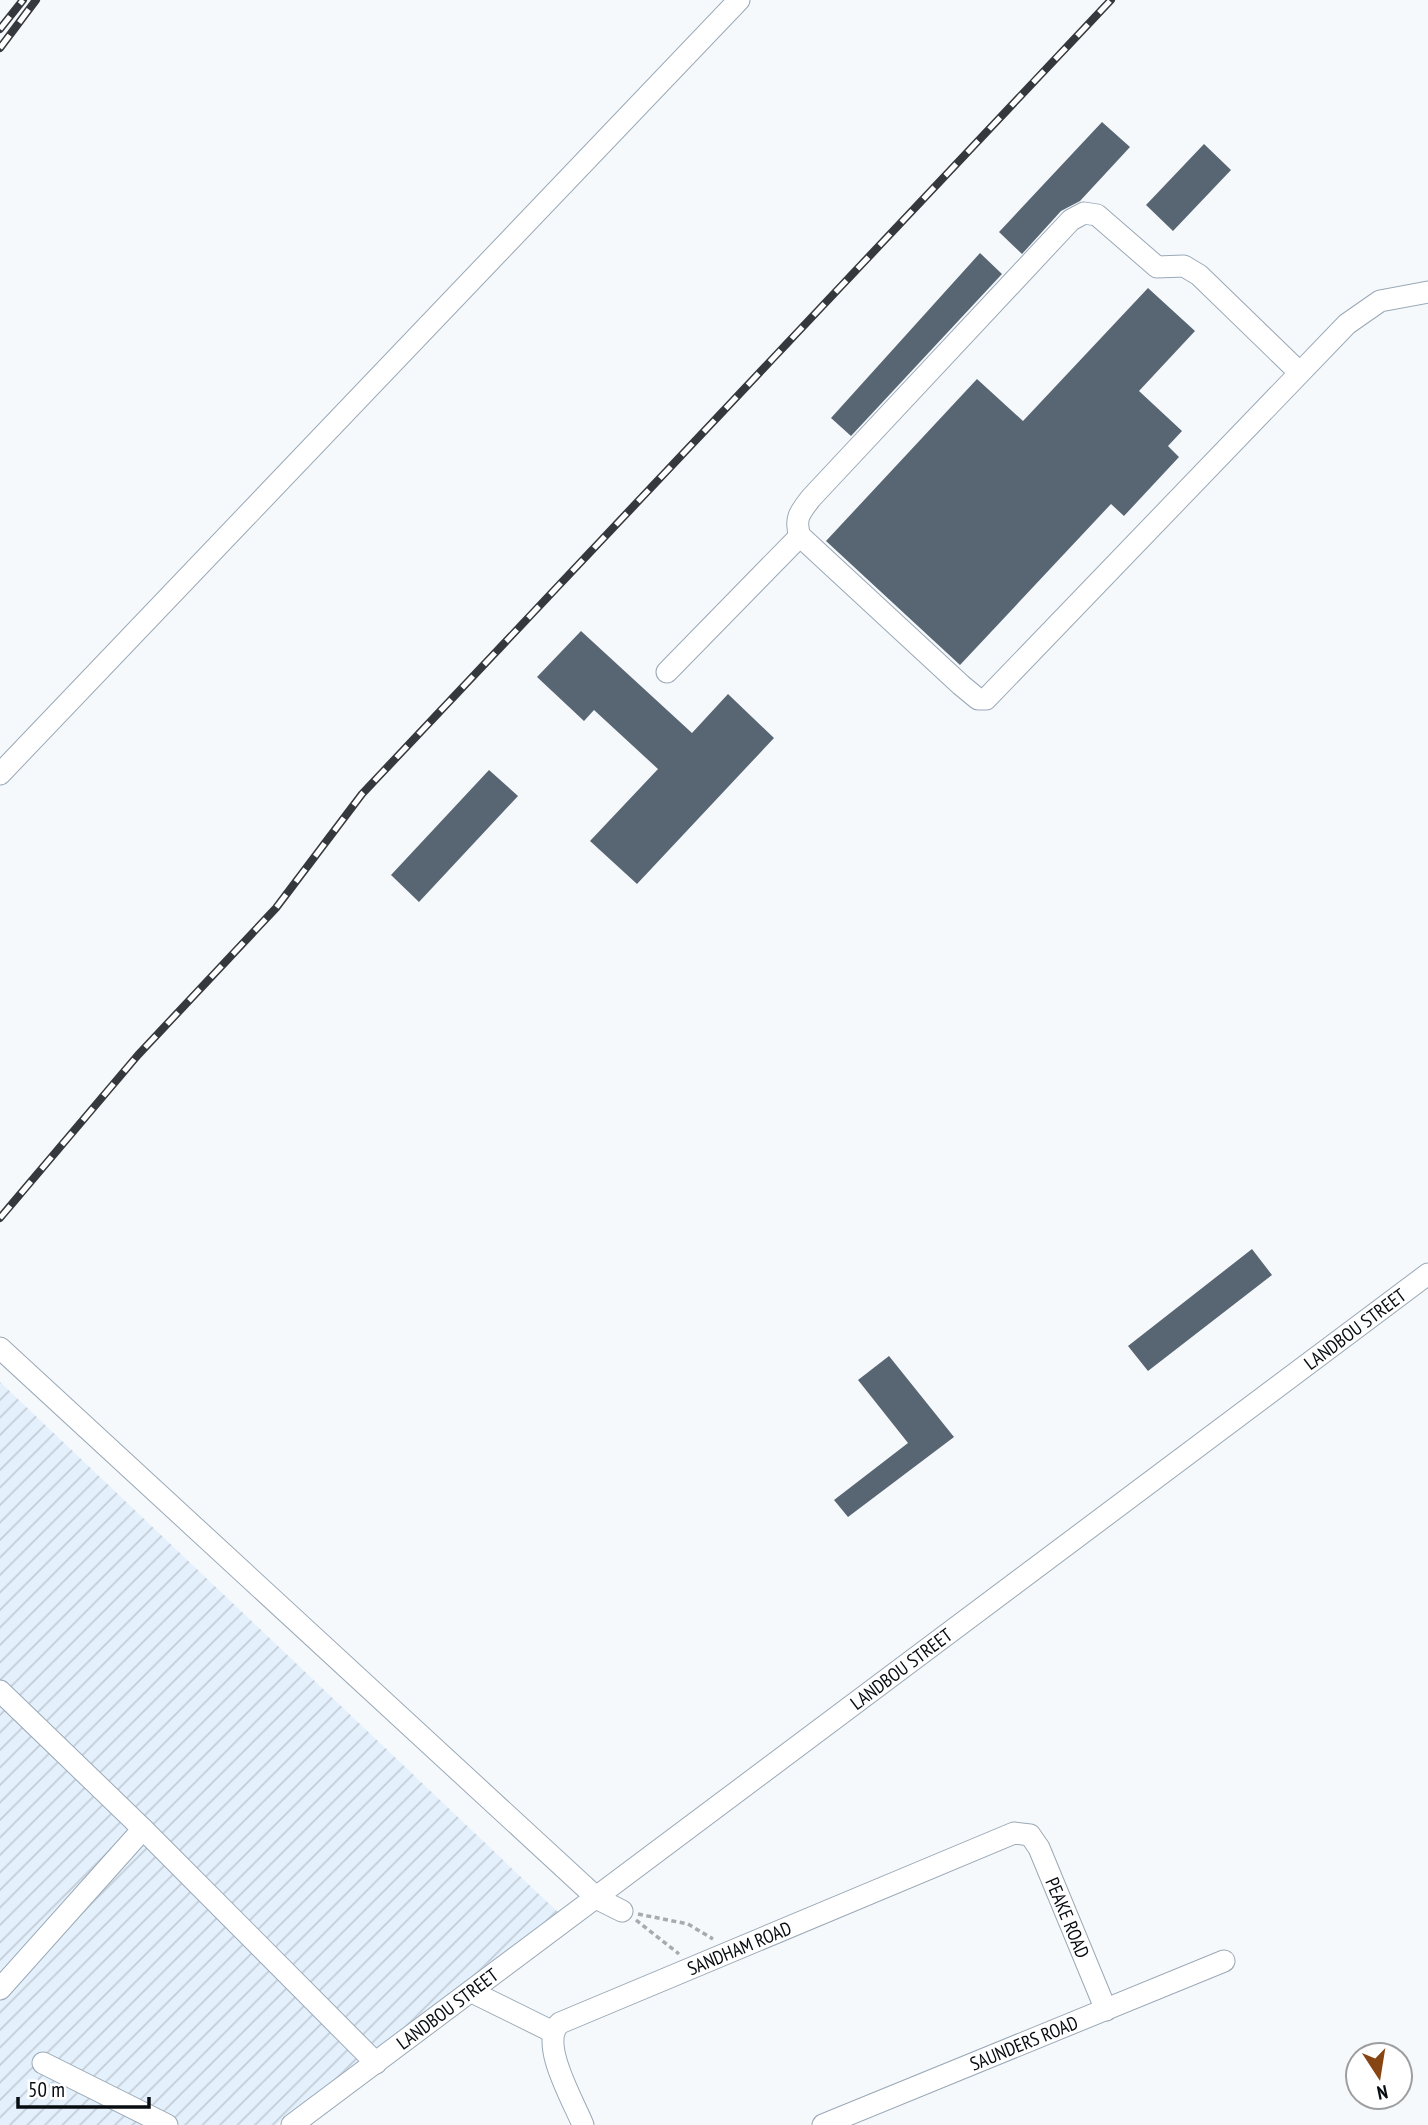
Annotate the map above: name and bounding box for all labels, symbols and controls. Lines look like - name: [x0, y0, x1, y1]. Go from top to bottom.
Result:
- street label: LANDBOU STREET: [1299, 1283, 1411, 1375]
- street label: LANDBOU STREET: [845, 1623, 957, 1715]
- street label: PEAKE ROAD: [1040, 1874, 1095, 1961]
- street label: SANDHAM ROAD: [684, 1916, 795, 1980]
- street label: LANDBOU STREET: [392, 1962, 503, 2055]
- street label: SAUNDERS ROAD: [966, 2010, 1081, 2076]
- north arrow: [1344, 2041, 1414, 2111]
- scale bar: [18, 2066, 149, 2110]
- text: 50 m: [28, 2076, 65, 2103]
- text: N: [1375, 2080, 1390, 2105]

